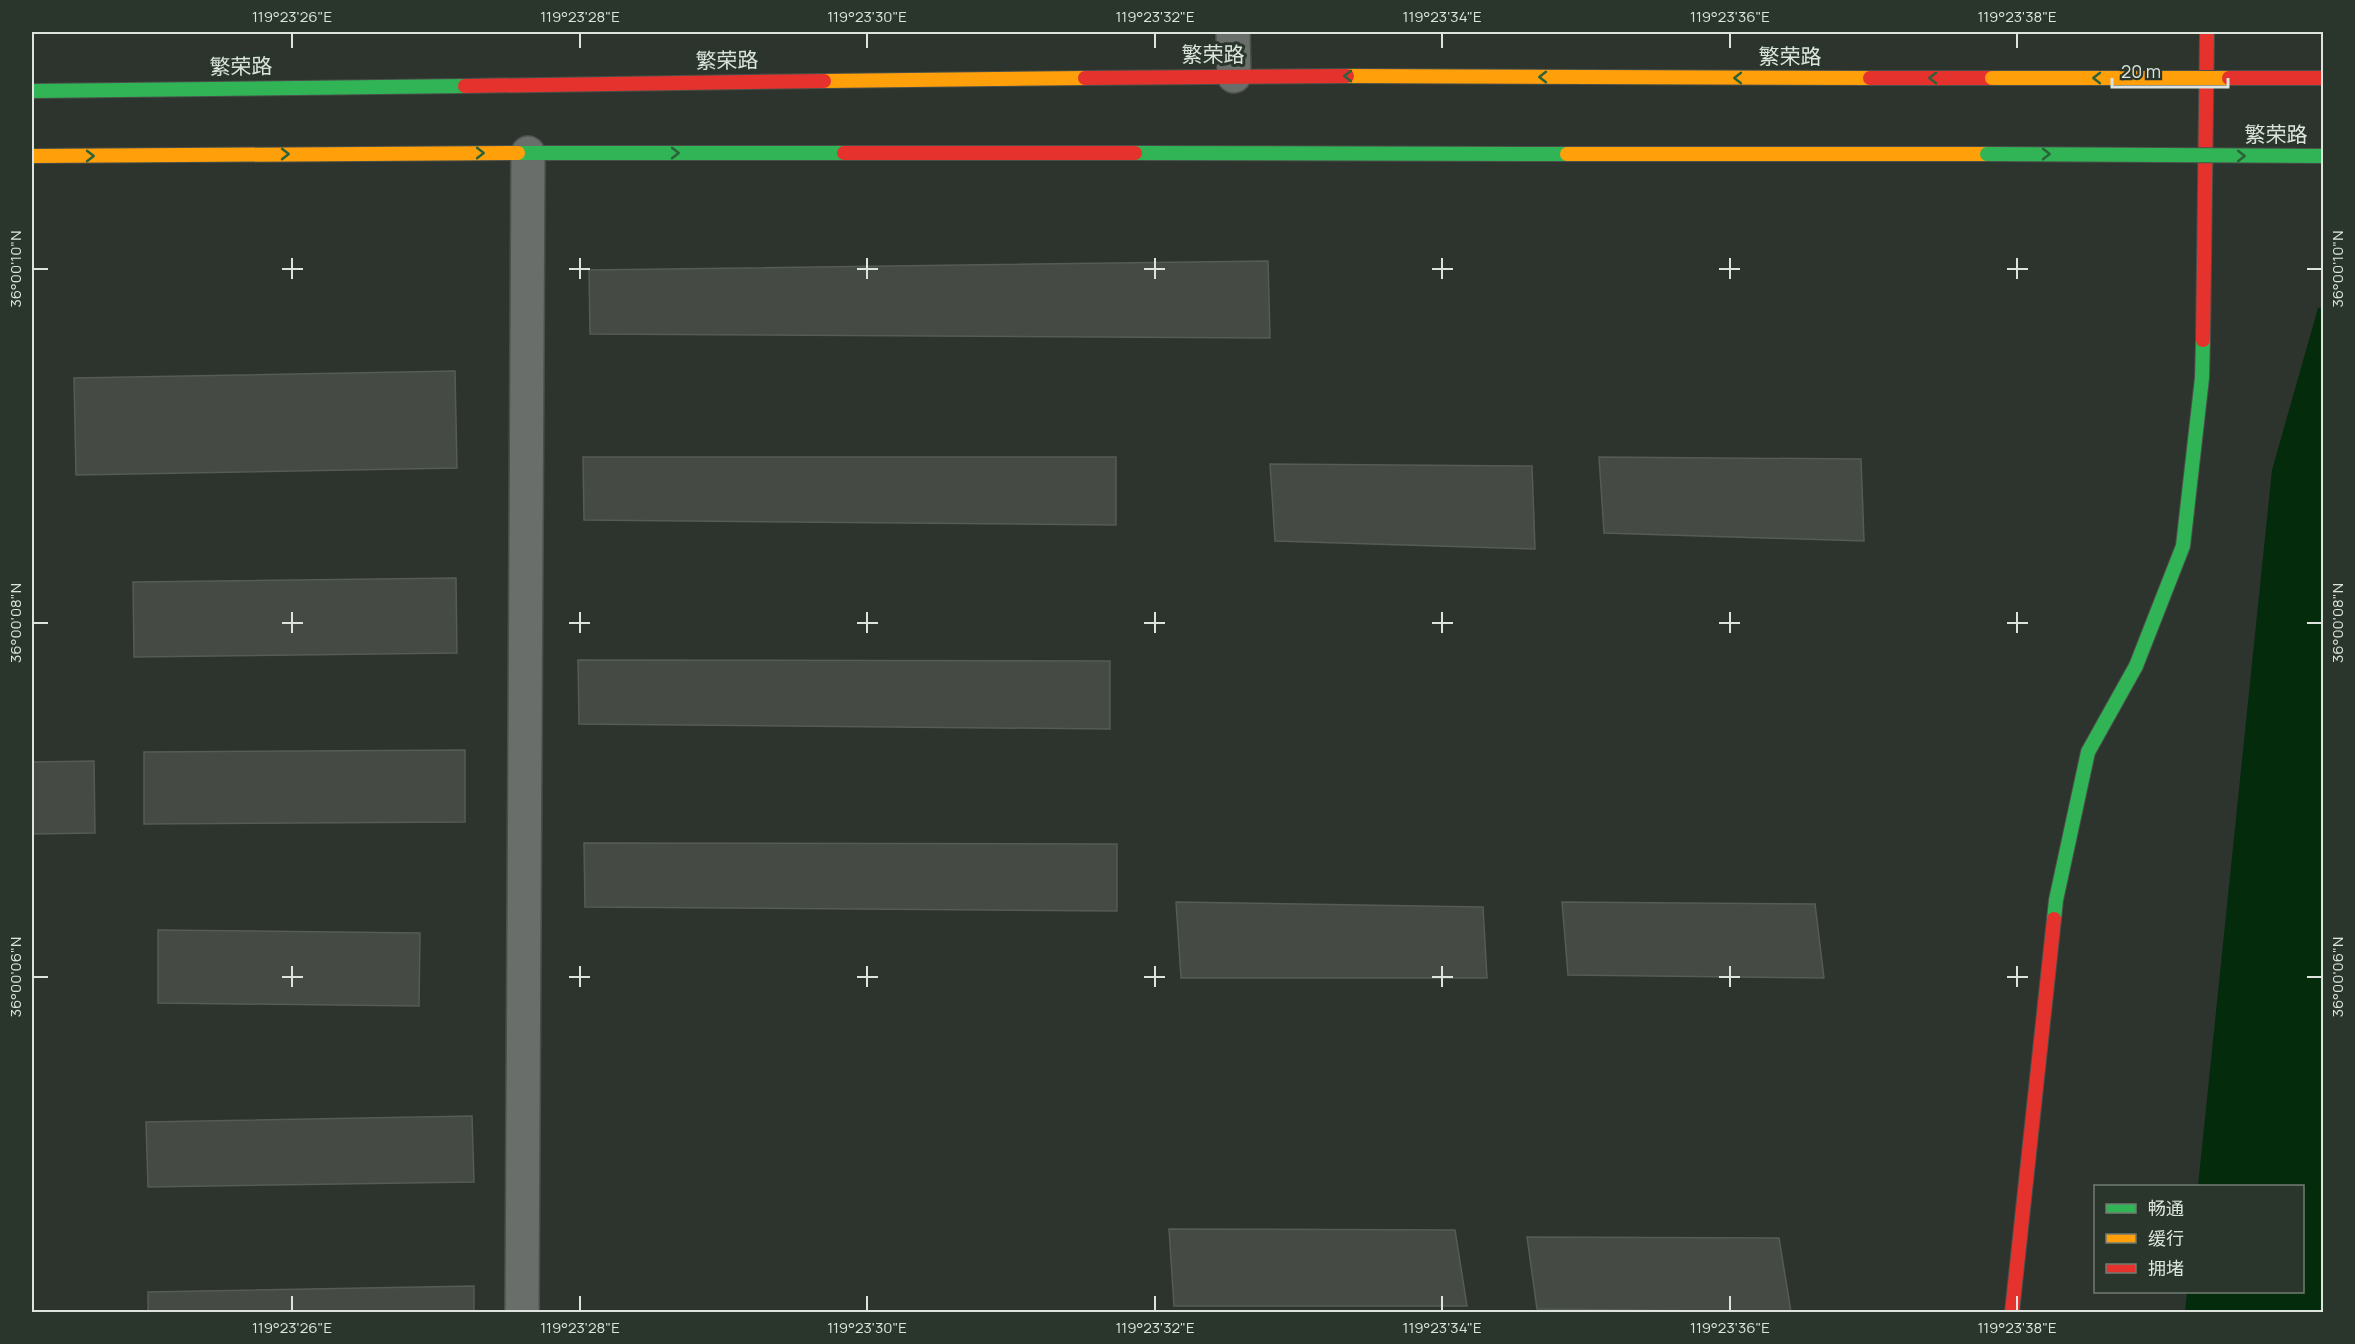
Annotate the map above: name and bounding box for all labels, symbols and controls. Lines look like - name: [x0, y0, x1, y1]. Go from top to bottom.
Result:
- text: 119°23'26"E: [252, 6, 332, 27]
- text: 119°23'28"E: [540, 6, 620, 27]
- text: 119°23'30"E: [827, 6, 907, 27]
- text: 119°23'32"E: [1115, 6, 1195, 27]
- text: 119°23'34"E: [1403, 6, 1481, 27]
- text: 119°23'36"E: [1690, 6, 1770, 27]
- text: 119°23'38"E: [1977, 6, 2057, 27]
- street label: 繁荣路: [1182, 40, 1245, 68]
- street label: 繁荣路: [1759, 42, 1822, 70]
- street label: 繁荣路: [695, 45, 759, 75]
- street label: 繁荣路: [209, 51, 273, 81]
- scale bar: [2112, 51, 2228, 89]
- text: 20 m: [2121, 59, 2161, 83]
- one-way arrow: [1344, 70, 1353, 82]
- one-way arrow: [1539, 71, 1548, 83]
- one-way arrow: [1734, 72, 1743, 84]
- one-way arrow: [1929, 72, 1938, 84]
- one-way arrow: [2093, 72, 2102, 84]
- street label: 繁荣路: [2245, 120, 2308, 148]
- one-way arrow: [475, 147, 484, 159]
- one-way arrow: [670, 147, 679, 159]
- one-way arrow: [280, 148, 289, 161]
- one-way arrow: [2041, 148, 2050, 160]
- one-way arrow: [2236, 149, 2245, 162]
- one-way arrow: [85, 150, 94, 162]
- text: 36°00'10"N: [5, 230, 26, 308]
- text: 36°00'10"N: [2327, 230, 2348, 308]
- text: 36°00'08"N: [5, 583, 26, 663]
- text: 36°00'08"N: [2327, 583, 2348, 663]
- text: 36°00'06"N: [5, 937, 26, 1017]
- text: 36°00'06"N: [2327, 937, 2348, 1017]
- legend: [2094, 1185, 2304, 1293]
- text: 畅通: [2148, 1196, 2184, 1220]
- text: 缓行: [2148, 1226, 2184, 1250]
- text: 拥堵: [2148, 1256, 2184, 1280]
- text: 119°23'26"E: [252, 1317, 332, 1338]
- text: 119°23'28"E: [540, 1317, 620, 1338]
- text: 119°23'30"E: [827, 1317, 907, 1338]
- text: 119°23'32"E: [1115, 1317, 1195, 1338]
- text: 119°23'34"E: [1403, 1317, 1481, 1338]
- text: 119°23'36"E: [1690, 1317, 1770, 1338]
- text: 119°23'38"E: [1977, 1317, 2057, 1338]

